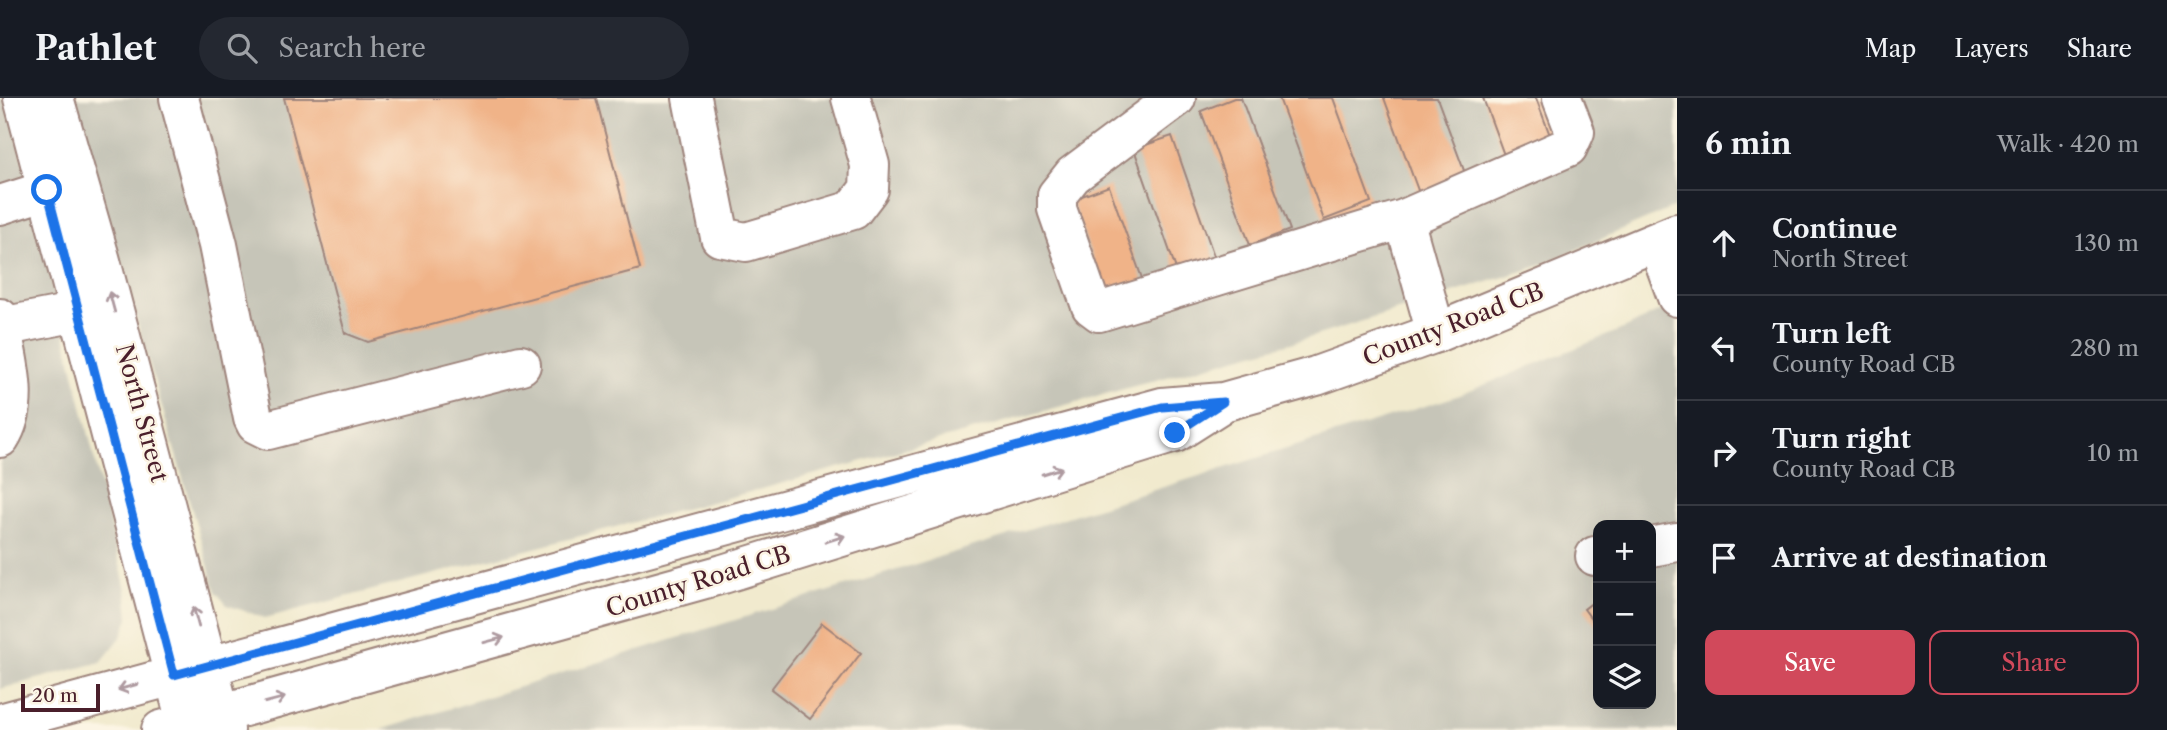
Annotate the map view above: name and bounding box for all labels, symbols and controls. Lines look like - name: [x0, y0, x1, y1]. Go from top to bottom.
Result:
- search box: [199, 17, 689, 80]
- text: Pathlet: [35, 28, 157, 69]
- icon: search: [223, 29, 261, 67]
- text: Search here: [279, 32, 426, 64]
- text: Map: [1865, 34, 1916, 63]
- text: Layers: [1954, 34, 2029, 63]
- text: Share: [2067, 34, 2132, 63]
- text: 6 min: [1705, 125, 1792, 162]
- text: Walk · 420 m: [1997, 130, 2139, 158]
- route start: [31, 174, 62, 205]
- text: Continue: [1772, 213, 1897, 245]
- icon: ahead: [1705, 224, 1743, 262]
- text: 130 m: [2075, 229, 2139, 257]
- text: North Street: [1772, 245, 1908, 273]
- street label: County Road CB: [1358, 276, 1548, 372]
- one-way arrow: [105, 291, 118, 314]
- text: Turn left: [1772, 318, 1891, 350]
- icon: left: [1705, 329, 1743, 367]
- text: 280 m: [2070, 334, 2139, 362]
- street label: North Street: [110, 341, 175, 486]
- text: County Road CB: [1772, 350, 1956, 378]
- route end: [1159, 417, 1190, 448]
- text: Turn right: [1772, 423, 1911, 455]
- icon: right: [1705, 434, 1743, 472]
- text: 10 m: [2087, 439, 2139, 467]
- text: County Road CB: [1772, 455, 1956, 483]
- one-way arrow: [1041, 463, 1063, 476]
- map controls: [1593, 520, 1656, 709]
- button: +: [1593, 520, 1656, 583]
- one-way arrow: [823, 531, 845, 544]
- street label: County Road CB: [602, 539, 794, 623]
- icon: arrive: [1705, 539, 1743, 577]
- text: Arrive at destination: [1772, 542, 2047, 574]
- button: −: [1593, 583, 1656, 646]
- one-way arrow: [189, 606, 202, 628]
- button: Save: [1705, 630, 1915, 695]
- button: Share: [1929, 630, 2139, 695]
- one-way arrow: [482, 633, 505, 646]
- button: layers: [1593, 646, 1656, 709]
- scale bar: [21, 681, 100, 713]
- one-way arrow: [118, 682, 140, 695]
- text: 20 m: [32, 684, 78, 707]
- one-way arrow: [263, 693, 286, 706]

